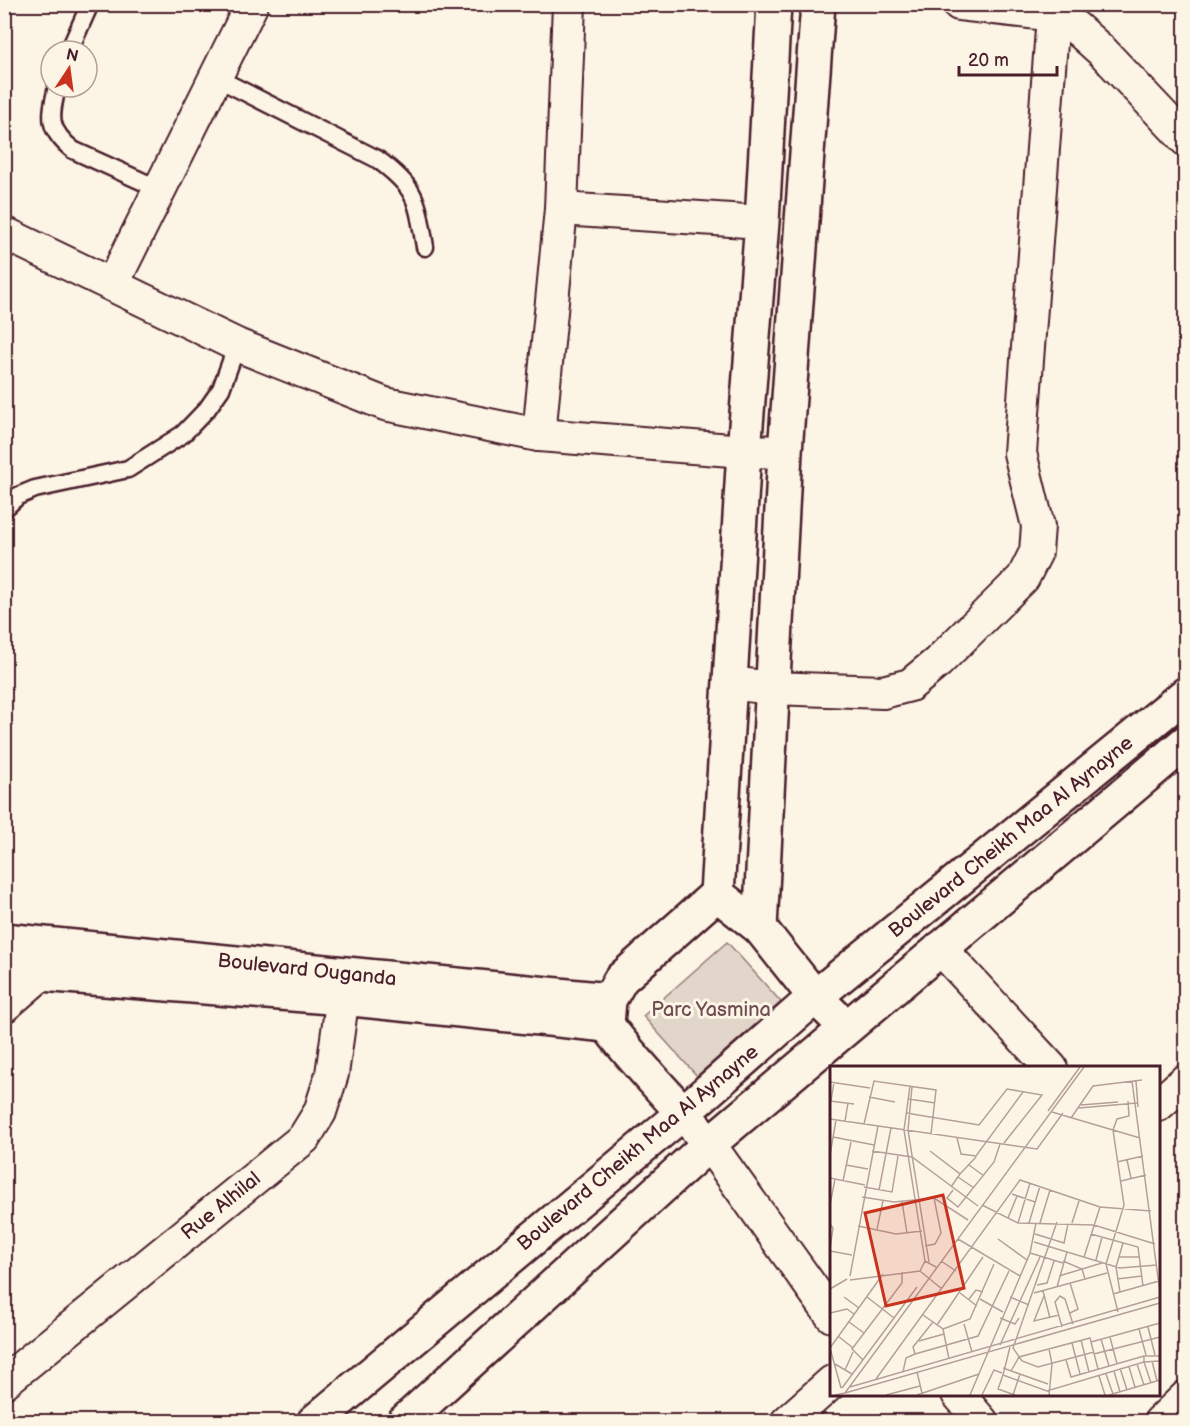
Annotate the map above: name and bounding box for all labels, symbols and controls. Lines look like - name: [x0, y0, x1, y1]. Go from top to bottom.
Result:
- north arrow: [39, 39, 99, 99]
- scale bar: [959, 39, 1056, 77]
- text: N: [64, 45, 80, 66]
- text: 20 m: [968, 50, 1009, 71]
- street label: Boulevard Cheikh Maa Al Aynayne: [884, 731, 1138, 943]
- street label: Boulevard Ouganda: [216, 949, 398, 991]
- park label: Parc Yasmina: [651, 998, 771, 1022]
- street label: Boulevard Cheikh Maa Al Aynayne: [512, 1040, 764, 1256]
- inset map: [830, 1066, 1160, 1396]
- street label: Rue Alhilal: [176, 1167, 266, 1245]

